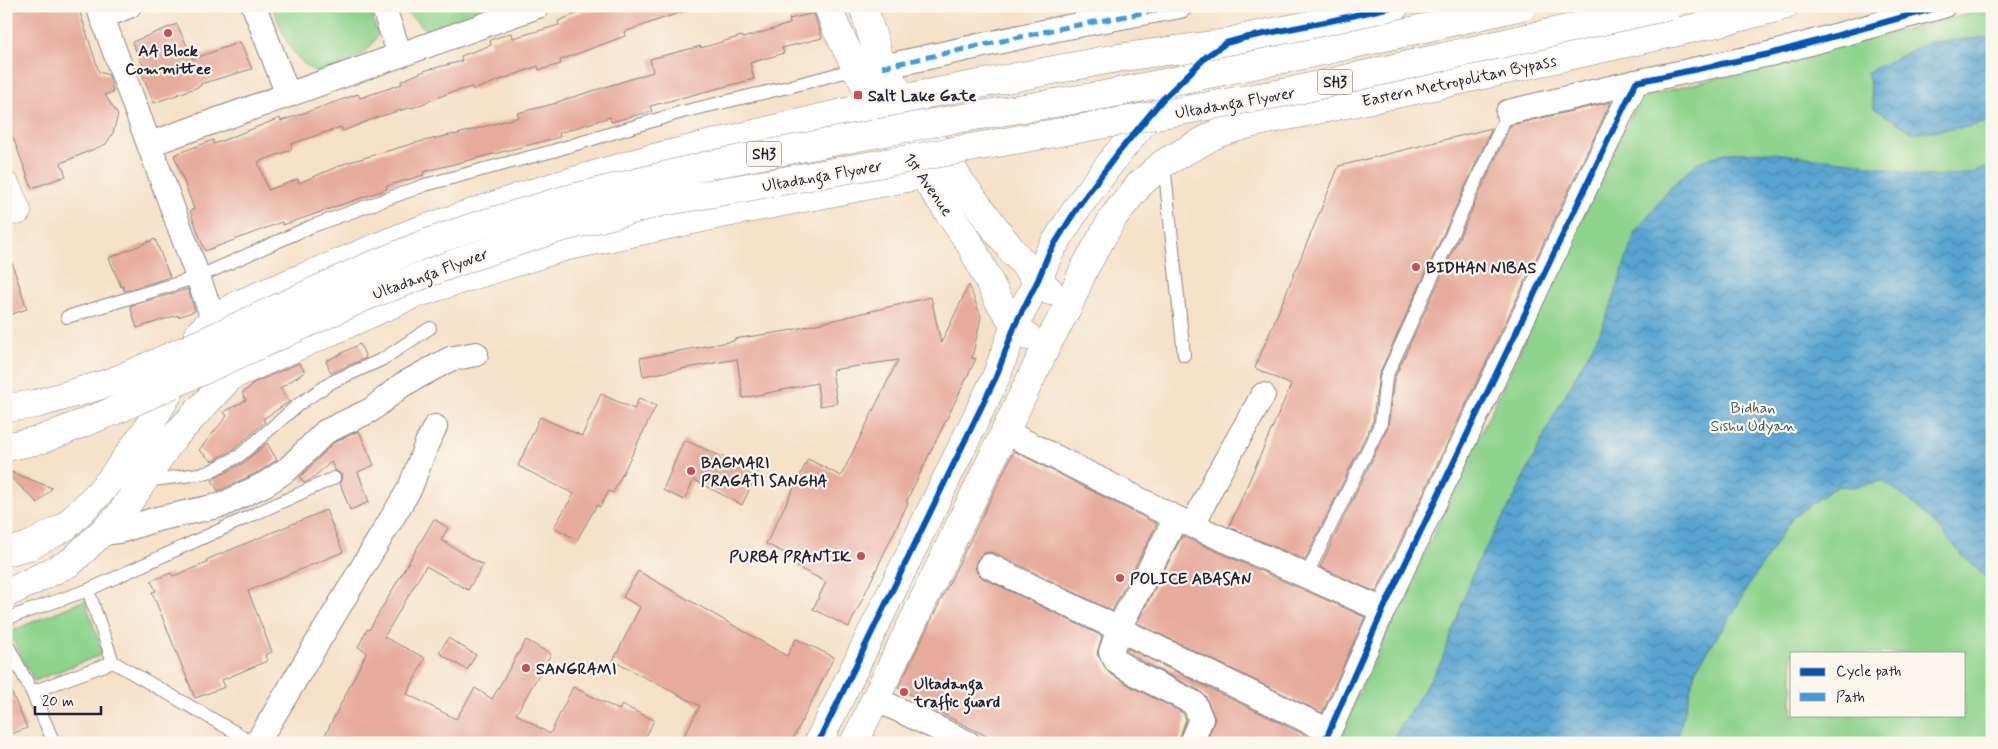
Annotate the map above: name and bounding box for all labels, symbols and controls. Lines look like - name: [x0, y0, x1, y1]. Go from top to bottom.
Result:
- marker: AA Block Committee: [162, 27, 174, 39]
- place label: AA Block Committee: [125, 41, 211, 80]
- street label: Eastern Metropolitan Bypass: [1360, 51, 1558, 112]
- road number: SH3: [1318, 70, 1352, 94]
- street label: Ultadanga Flyover: [1173, 83, 1297, 125]
- place label: Salt Lake Gate: [868, 86, 977, 107]
- marker: Salt Lake Gate: [852, 89, 864, 101]
- road number: SH3: [746, 142, 782, 166]
- street label: 1st Avenue: [898, 149, 957, 221]
- street label: Ultadanga Flyover: [760, 156, 884, 198]
- street label: Ultadanga Flyover: [370, 244, 492, 306]
- place label: BIDHAN NIBAS: [1426, 258, 1536, 279]
- marker: BIDHAN NIBAS: [1410, 261, 1422, 273]
- park label: Bidhan Sishu Udyan: [1710, 398, 1796, 437]
- place label: BAGMARI PRAGATI SANGHA: [701, 453, 827, 492]
- marker: BAGMARI PRAGATI SANGHA: [685, 465, 697, 477]
- place label: PURBA PRANTIK: [729, 547, 851, 568]
- marker: PURBA PRANTIK: [855, 550, 867, 562]
- place label: POLICE ABASAN: [1130, 569, 1252, 590]
- marker: POLICE ABASAN: [1114, 572, 1126, 584]
- legend: [1790, 652, 1966, 716]
- place label: SANGRAMI: [536, 659, 617, 680]
- marker: SANGRAMI: [520, 662, 532, 674]
- text: Cycle path: [1836, 662, 1901, 682]
- place label: Ultadanga traffic guard: [913, 674, 1000, 715]
- scale bar: [35, 684, 101, 716]
- marker: Ultadanga traffic guard: [898, 686, 910, 698]
- text: Path: [1836, 688, 1865, 708]
- text: 20 m: [42, 692, 74, 712]

